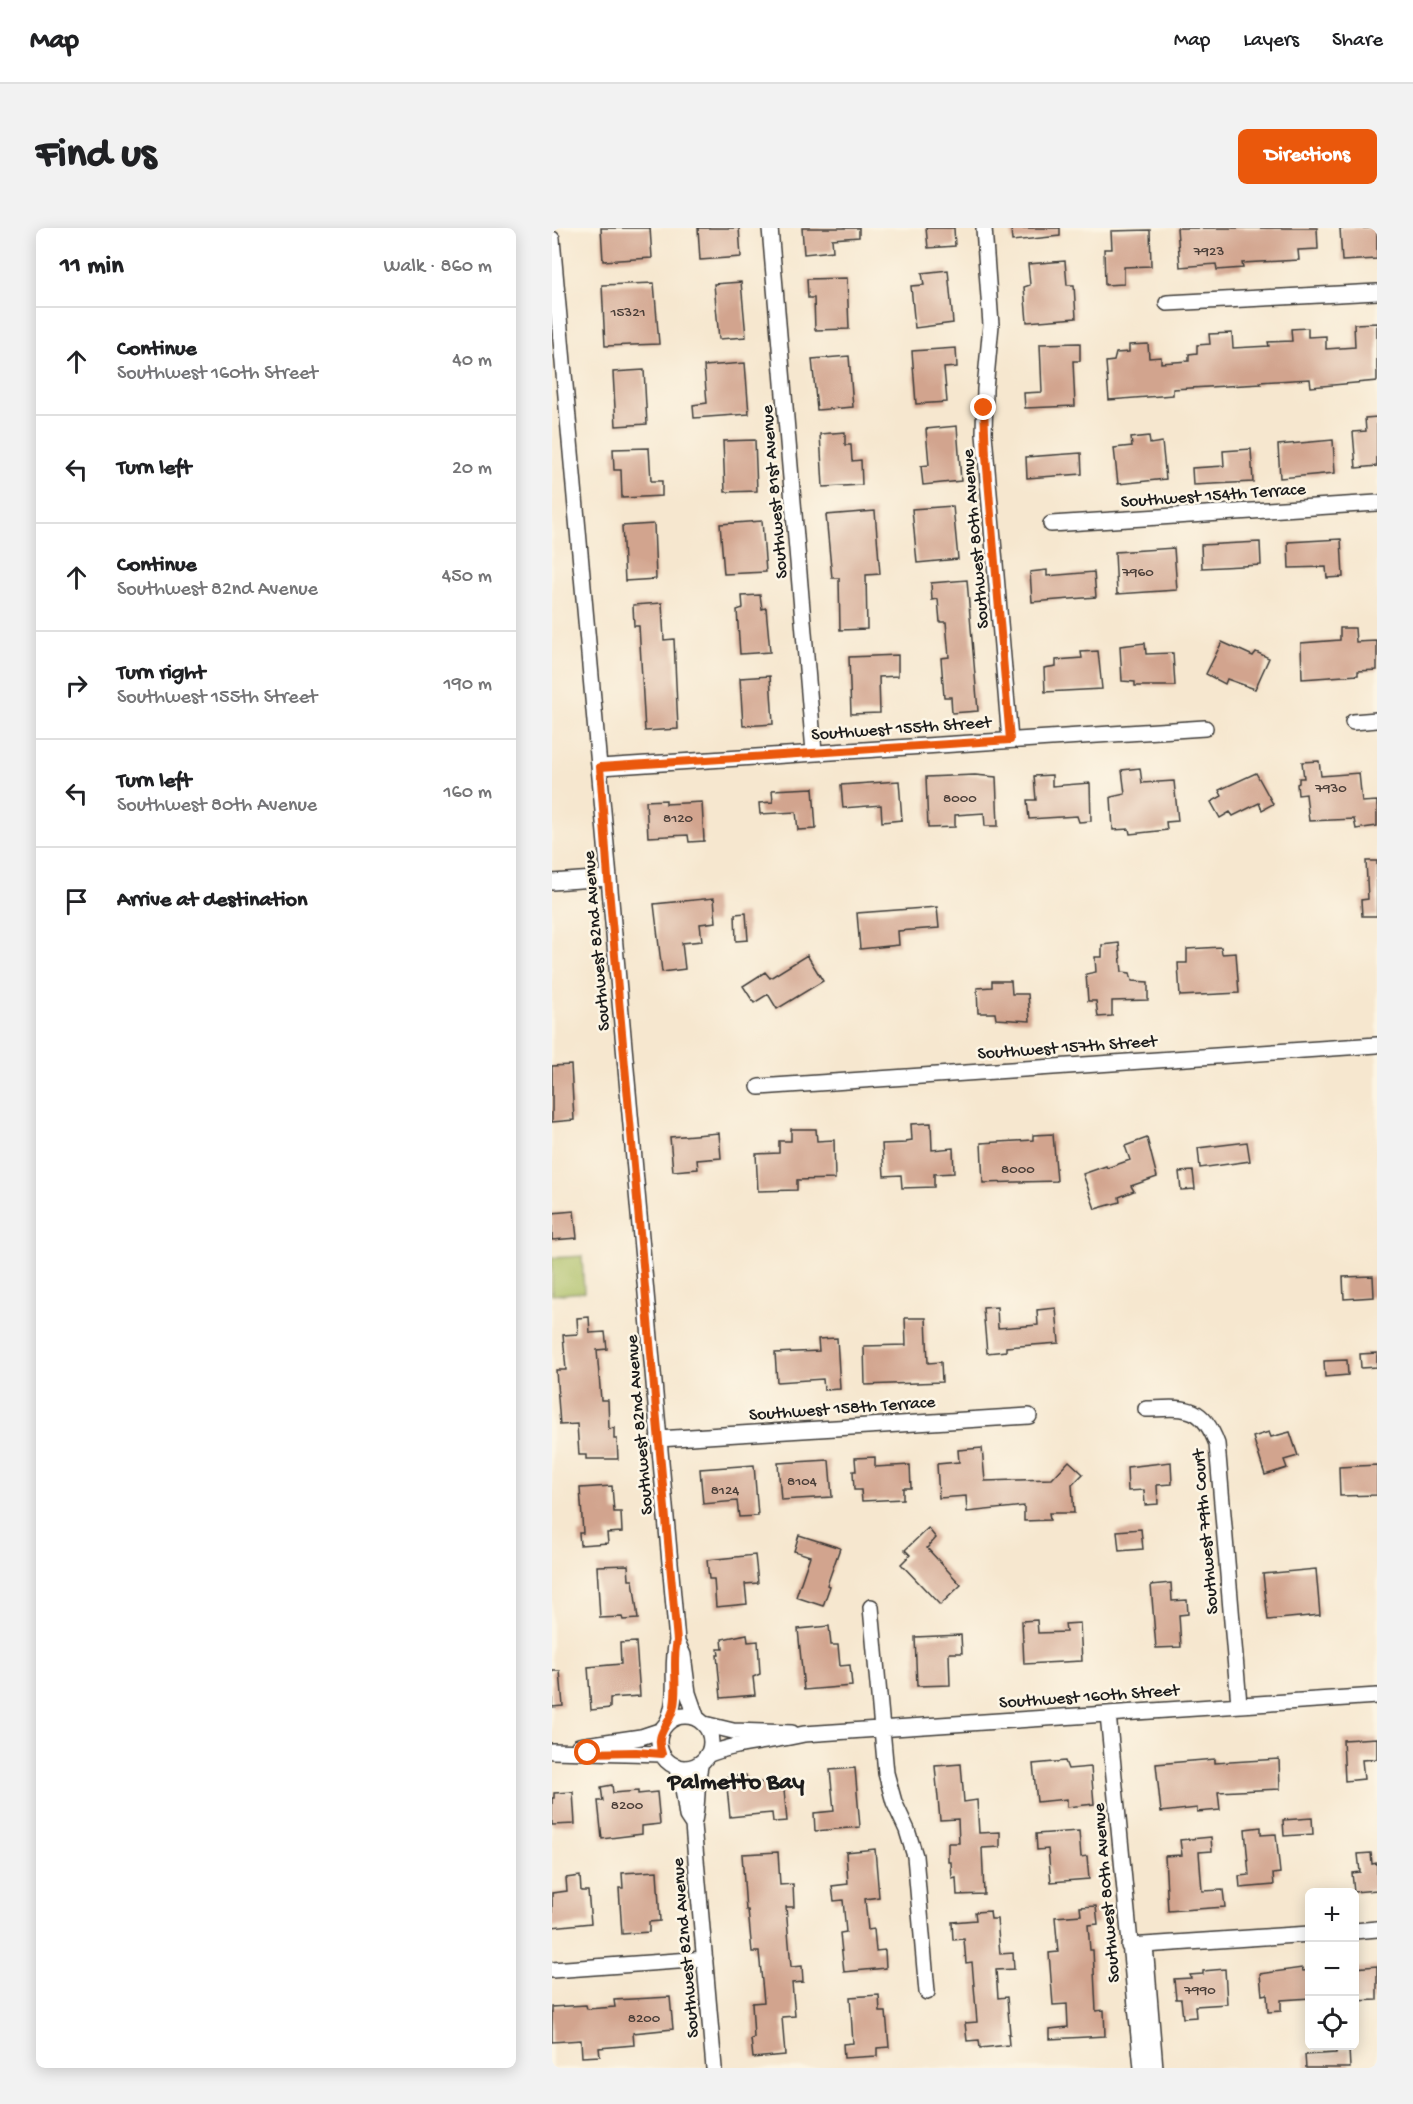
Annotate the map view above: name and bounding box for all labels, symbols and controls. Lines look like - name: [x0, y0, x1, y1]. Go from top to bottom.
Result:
- text: Map: [30, 25, 79, 58]
- text: Map: [1174, 29, 1210, 54]
- text: Layers: [1243, 29, 1299, 54]
- text: Share: [1332, 29, 1383, 54]
- button: Directions: [1238, 129, 1377, 184]
- text: Find us: [36, 132, 156, 181]
- house number: 7923: [1193, 243, 1224, 261]
- text: 11 min: [60, 252, 124, 283]
- text: Walk · 860 m: [383, 256, 492, 279]
- house number: 15321: [609, 304, 646, 322]
- text: Continue: [117, 337, 197, 363]
- icon: ahead: [60, 345, 93, 378]
- text: 40 m: [452, 350, 492, 373]
- text: Southwest 160th Street: [117, 363, 318, 386]
- route end: [970, 394, 996, 420]
- street label: Southwest 81st Avenue: [757, 403, 794, 579]
- street label: Southwest 80th Avenue: [958, 447, 995, 629]
- icon: left: [60, 453, 93, 486]
- text: Turn left: [117, 456, 191, 482]
- text: 20 m: [452, 458, 492, 481]
- street label: Southwest 154th Terrace: [1120, 479, 1307, 513]
- text: Continue: [117, 553, 197, 579]
- icon: ahead: [60, 561, 93, 594]
- house number: 7960: [1121, 564, 1154, 582]
- text: 450 m: [442, 566, 492, 589]
- text: Southwest 82nd Avenue: [117, 579, 318, 602]
- text: Turn right: [117, 661, 205, 687]
- icon: right: [60, 669, 93, 702]
- text: 190 m: [444, 674, 492, 697]
- text: Southwest 155th Street: [117, 687, 317, 710]
- street label: Southwest 155th Street: [811, 713, 993, 746]
- text: Turn left: [117, 769, 191, 795]
- icon: left: [60, 777, 93, 810]
- house number: 7930: [1314, 780, 1347, 798]
- text: 160 m: [443, 782, 492, 805]
- house number: 8000: [943, 790, 977, 808]
- text: Southwest 80th Avenue: [117, 795, 317, 818]
- house number: 8120: [663, 810, 694, 828]
- street label: Southwest 82nd Avenue: [579, 849, 616, 1032]
- icon: arrive: [60, 885, 93, 918]
- text: Arrive at destination: [117, 888, 307, 914]
- street label: Southwest 157th Street: [977, 1032, 1159, 1065]
- house number: 8000: [1001, 1161, 1035, 1179]
- street label: Southwest 82nd Avenue: [622, 1333, 659, 1516]
- street label: Southwest 158th Terrace: [748, 1392, 937, 1426]
- street label: Southwest 79th Court: [1189, 1447, 1224, 1615]
- house number: 8104: [787, 1473, 817, 1491]
- house number: 8124: [711, 1482, 739, 1500]
- street label: Southwest 160th Street: [998, 1681, 1182, 1714]
- route start: [574, 1739, 600, 1765]
- district label: Palmetto Bay: [666, 1769, 804, 1798]
- house number: 8200: [611, 1797, 644, 1815]
- street label: Southwest 80th Avenue: [1089, 1801, 1126, 1983]
- street label: Southwest 82nd Avenue: [668, 1856, 705, 2039]
- map controls: [1305, 1888, 1359, 2050]
- button: +: [1305, 1888, 1359, 1942]
- button: −: [1305, 1942, 1359, 1996]
- house number: 7990: [1183, 1982, 1216, 2000]
- button: locate: [1305, 1996, 1359, 2050]
- house number: 8200: [628, 2010, 661, 2028]

